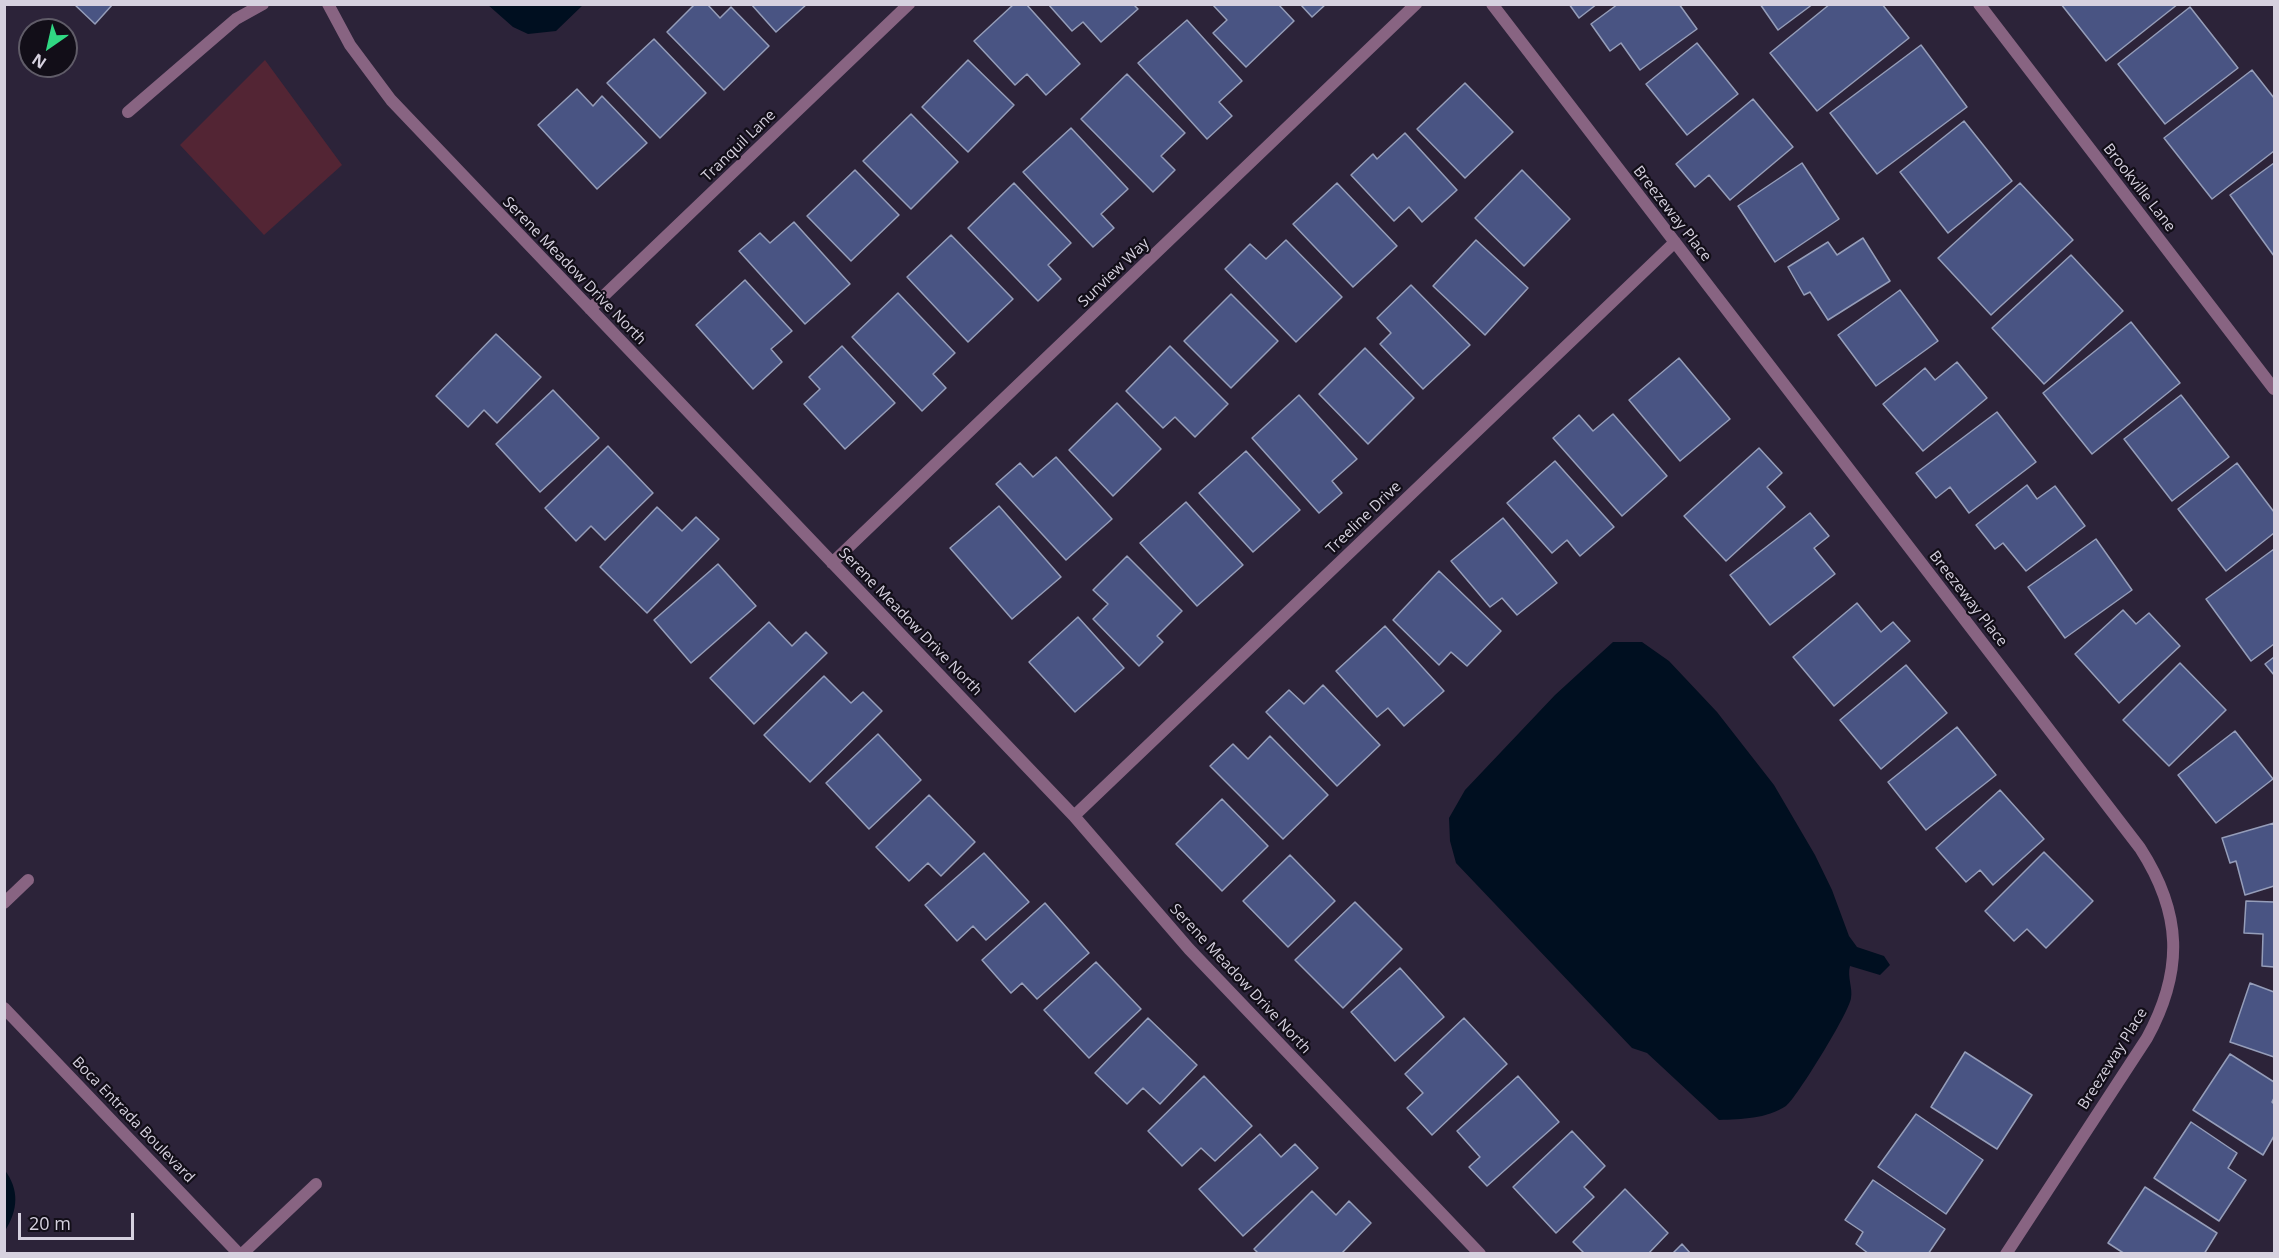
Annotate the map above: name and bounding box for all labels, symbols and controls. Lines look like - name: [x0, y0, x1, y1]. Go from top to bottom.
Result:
- north arrow: [18, 18, 78, 78]
- text: N: [28, 49, 51, 74]
- street label: Tranquil Lane: [698, 106, 780, 186]
- street label: Brookville Lane: [2099, 140, 2179, 236]
- street label: Breezeway Place: [1629, 163, 1715, 265]
- street label: Serene Meadow Drive North: [499, 193, 649, 349]
- street label: Sunview Way: [1075, 235, 1153, 311]
- street label: Treeline Drive: [1323, 478, 1405, 558]
- street label: Serene Meadow Drive North: [835, 544, 985, 700]
- street label: Breezeway Place: [1925, 548, 2011, 650]
- street label: Serene Meadow Drive North: [1166, 900, 1314, 1058]
- street label: Breezeway Place: [2075, 1005, 2151, 1113]
- street label: Boca Entrada Boulevard: [68, 1053, 198, 1187]
- scale bar: [21, 1201, 136, 1239]
- text: 20 m: [29, 1211, 71, 1235]

